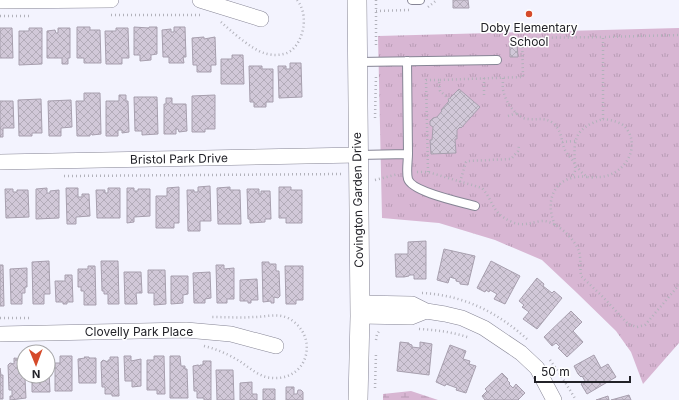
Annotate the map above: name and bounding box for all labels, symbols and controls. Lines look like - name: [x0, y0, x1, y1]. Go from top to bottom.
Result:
- marker: Doby Elementary School: [524, 9, 534, 19]
- place label: Doby Elementary School: [481, 20, 578, 49]
- street label: Covington Garden Drive: [349, 132, 366, 268]
- street label: Bristol Park Drive: [130, 150, 228, 167]
- street label: Clovelly Park Place: [85, 324, 193, 339]
- north arrow: [16, 344, 56, 384]
- scale bar: [535, 358, 630, 384]
- text: 50 m: [541, 364, 570, 379]
- text: N: [32, 367, 40, 381]

